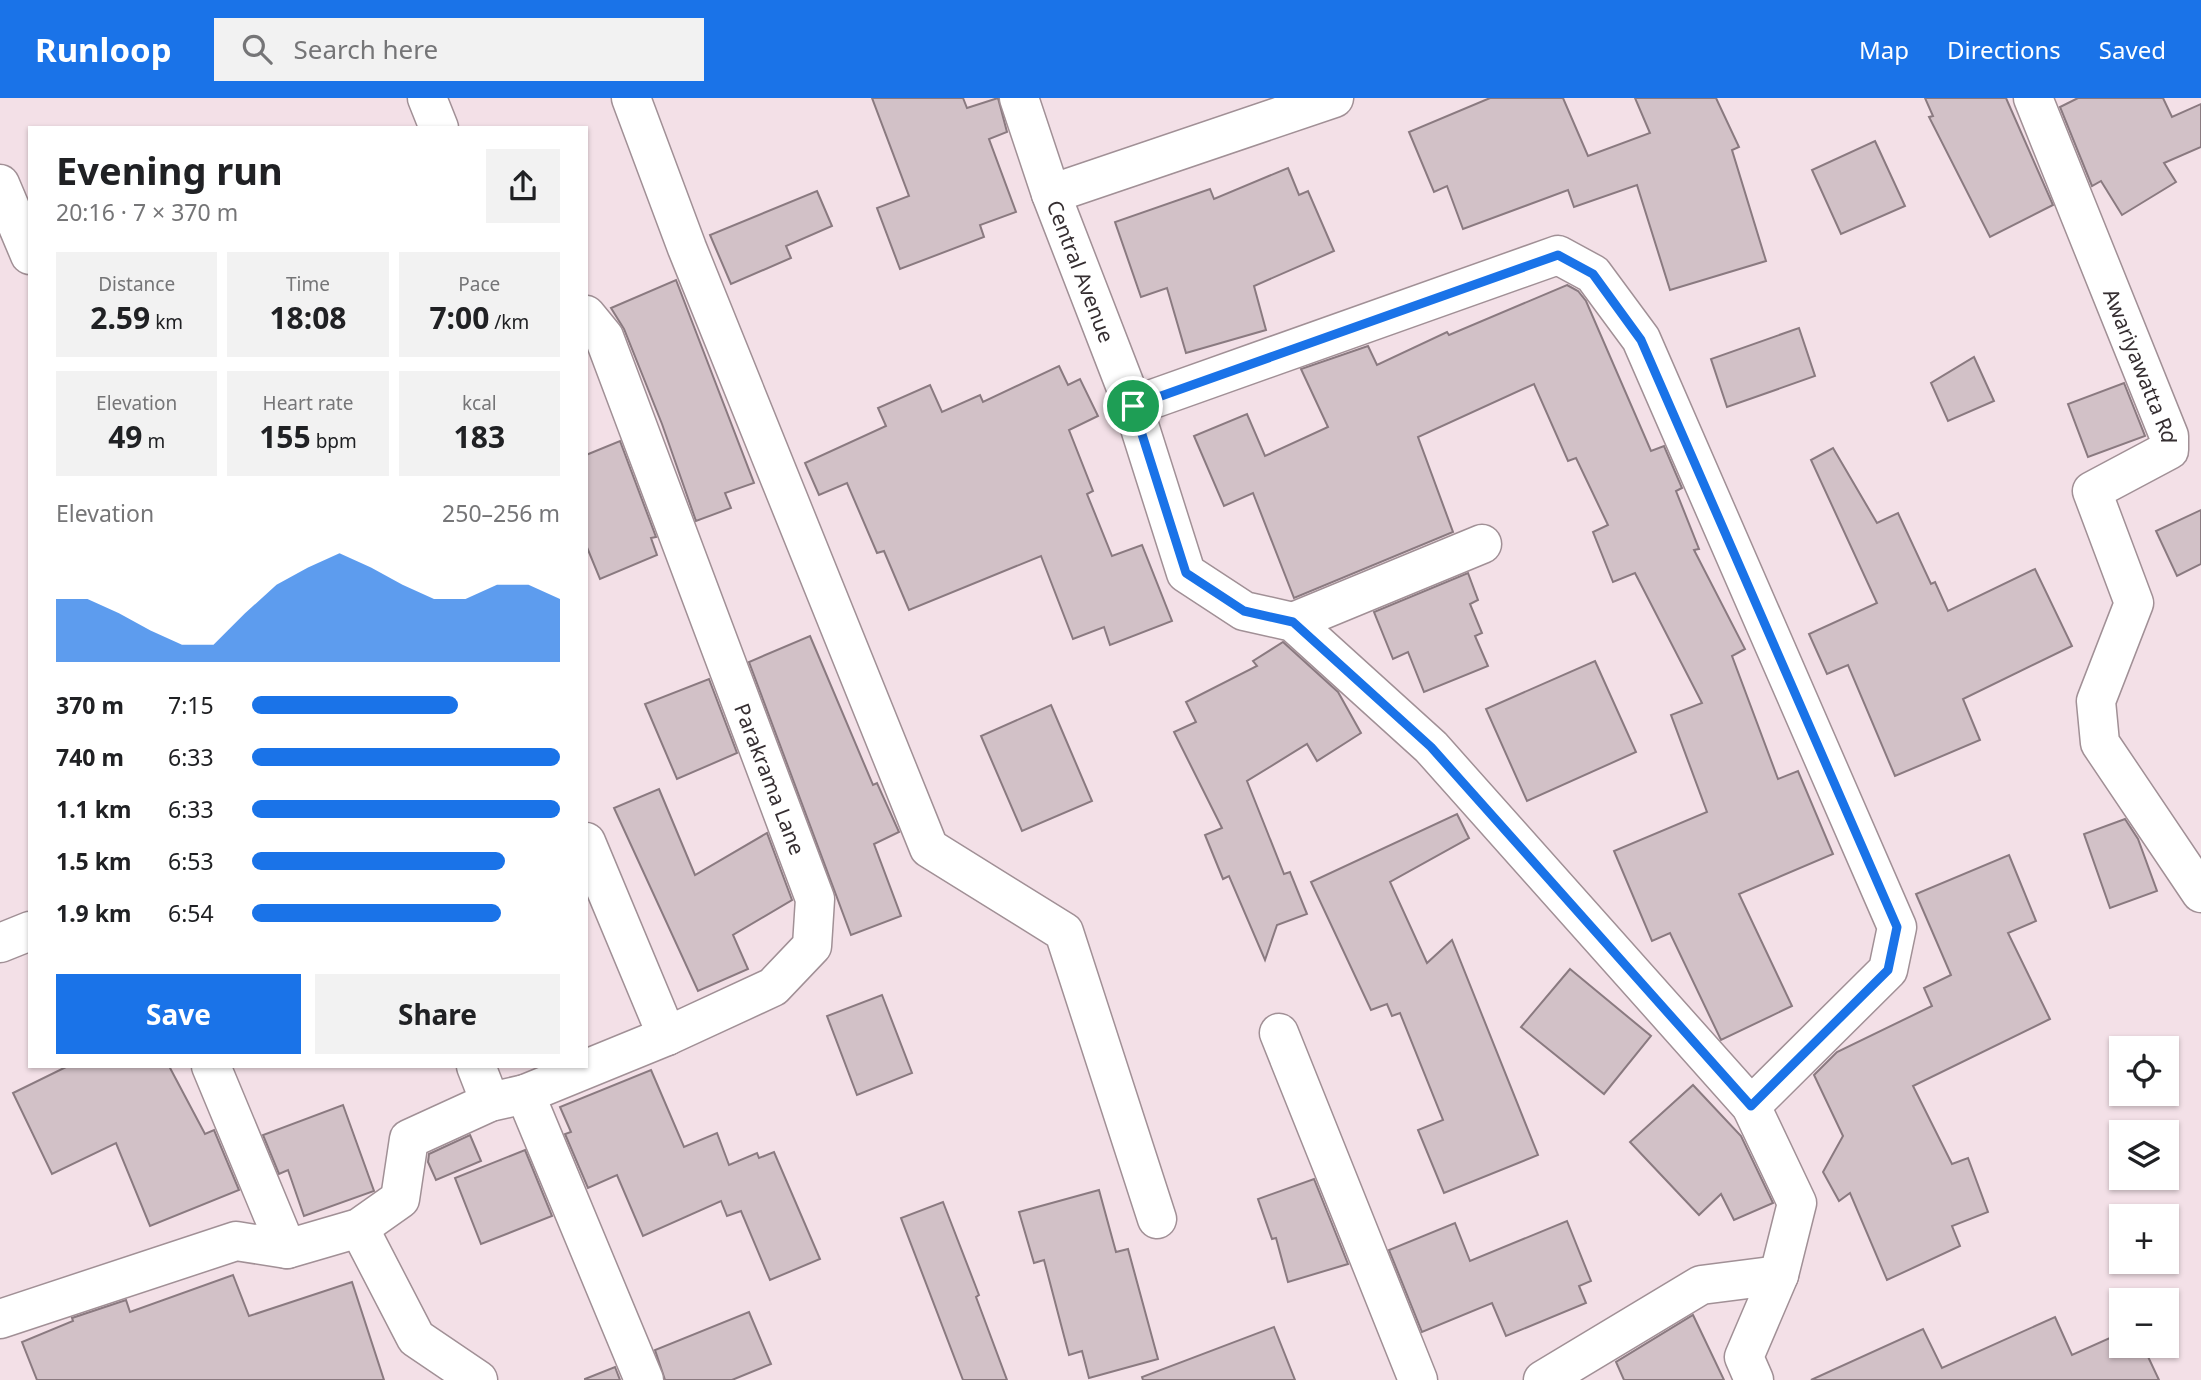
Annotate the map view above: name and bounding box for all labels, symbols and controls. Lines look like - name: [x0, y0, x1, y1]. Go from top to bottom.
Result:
- search box: [214, 18, 704, 81]
- text: Runloop: [35, 27, 172, 72]
- icon: search: [238, 30, 276, 68]
- text: Search here: [294, 31, 438, 67]
- text: Map: [1859, 33, 1909, 66]
- text: Directions: [1947, 33, 2061, 66]
- text: Saved: [2099, 33, 2166, 66]
- text: Evening run: [56, 144, 283, 196]
- button: share: [486, 149, 560, 223]
- text: 20:16 · 7 × 370 m: [56, 196, 238, 228]
- street label: Central Avenue: [1041, 196, 1121, 346]
- text: Distance: [98, 271, 175, 297]
- text: Time: [286, 271, 330, 297]
- text: Pace: [458, 271, 500, 297]
- street label: Awariyawatta Rd: [2097, 284, 2183, 443]
- text: 2.59: [90, 297, 150, 338]
- text: 18:08: [269, 297, 347, 338]
- text: 7:00: [429, 297, 489, 338]
- text: km: [150, 309, 183, 335]
- text: /km: [489, 309, 529, 335]
- pin: [1103, 376, 1163, 436]
- icon: arrive: [1114, 387, 1152, 425]
- text: Elevation: [96, 390, 177, 416]
- text: Heart rate: [263, 390, 353, 416]
- text: kcal: [462, 390, 497, 416]
- text: 49: [108, 416, 142, 457]
- text: 155: [259, 416, 311, 457]
- text: 183: [454, 416, 505, 457]
- text: m: [142, 428, 165, 454]
- text: bpm: [311, 428, 357, 454]
- text: Elevation: [56, 497, 154, 529]
- text: 250–256 m: [442, 497, 560, 529]
- text: 370 m: [56, 689, 124, 721]
- text: 7:15: [168, 689, 214, 721]
- street label: Parakrama Lane: [728, 699, 812, 859]
- text: 740 m: [56, 741, 124, 773]
- text: 6:33: [168, 741, 214, 773]
- text: 1.1 km: [56, 793, 131, 825]
- text: 6:33: [168, 793, 214, 825]
- text: 1.5 km: [56, 845, 131, 877]
- text: 6:53: [168, 845, 214, 877]
- text: 1.9 km: [56, 897, 131, 929]
- text: 6:54: [168, 897, 214, 929]
- button: Save: [56, 974, 301, 1054]
- button: Share: [315, 974, 560, 1054]
- map controls: [2109, 1036, 2179, 1358]
- button: locate: [2109, 1036, 2179, 1106]
- button: layers: [2109, 1120, 2179, 1190]
- button: +: [2109, 1204, 2179, 1274]
- button: −: [2109, 1288, 2179, 1358]

